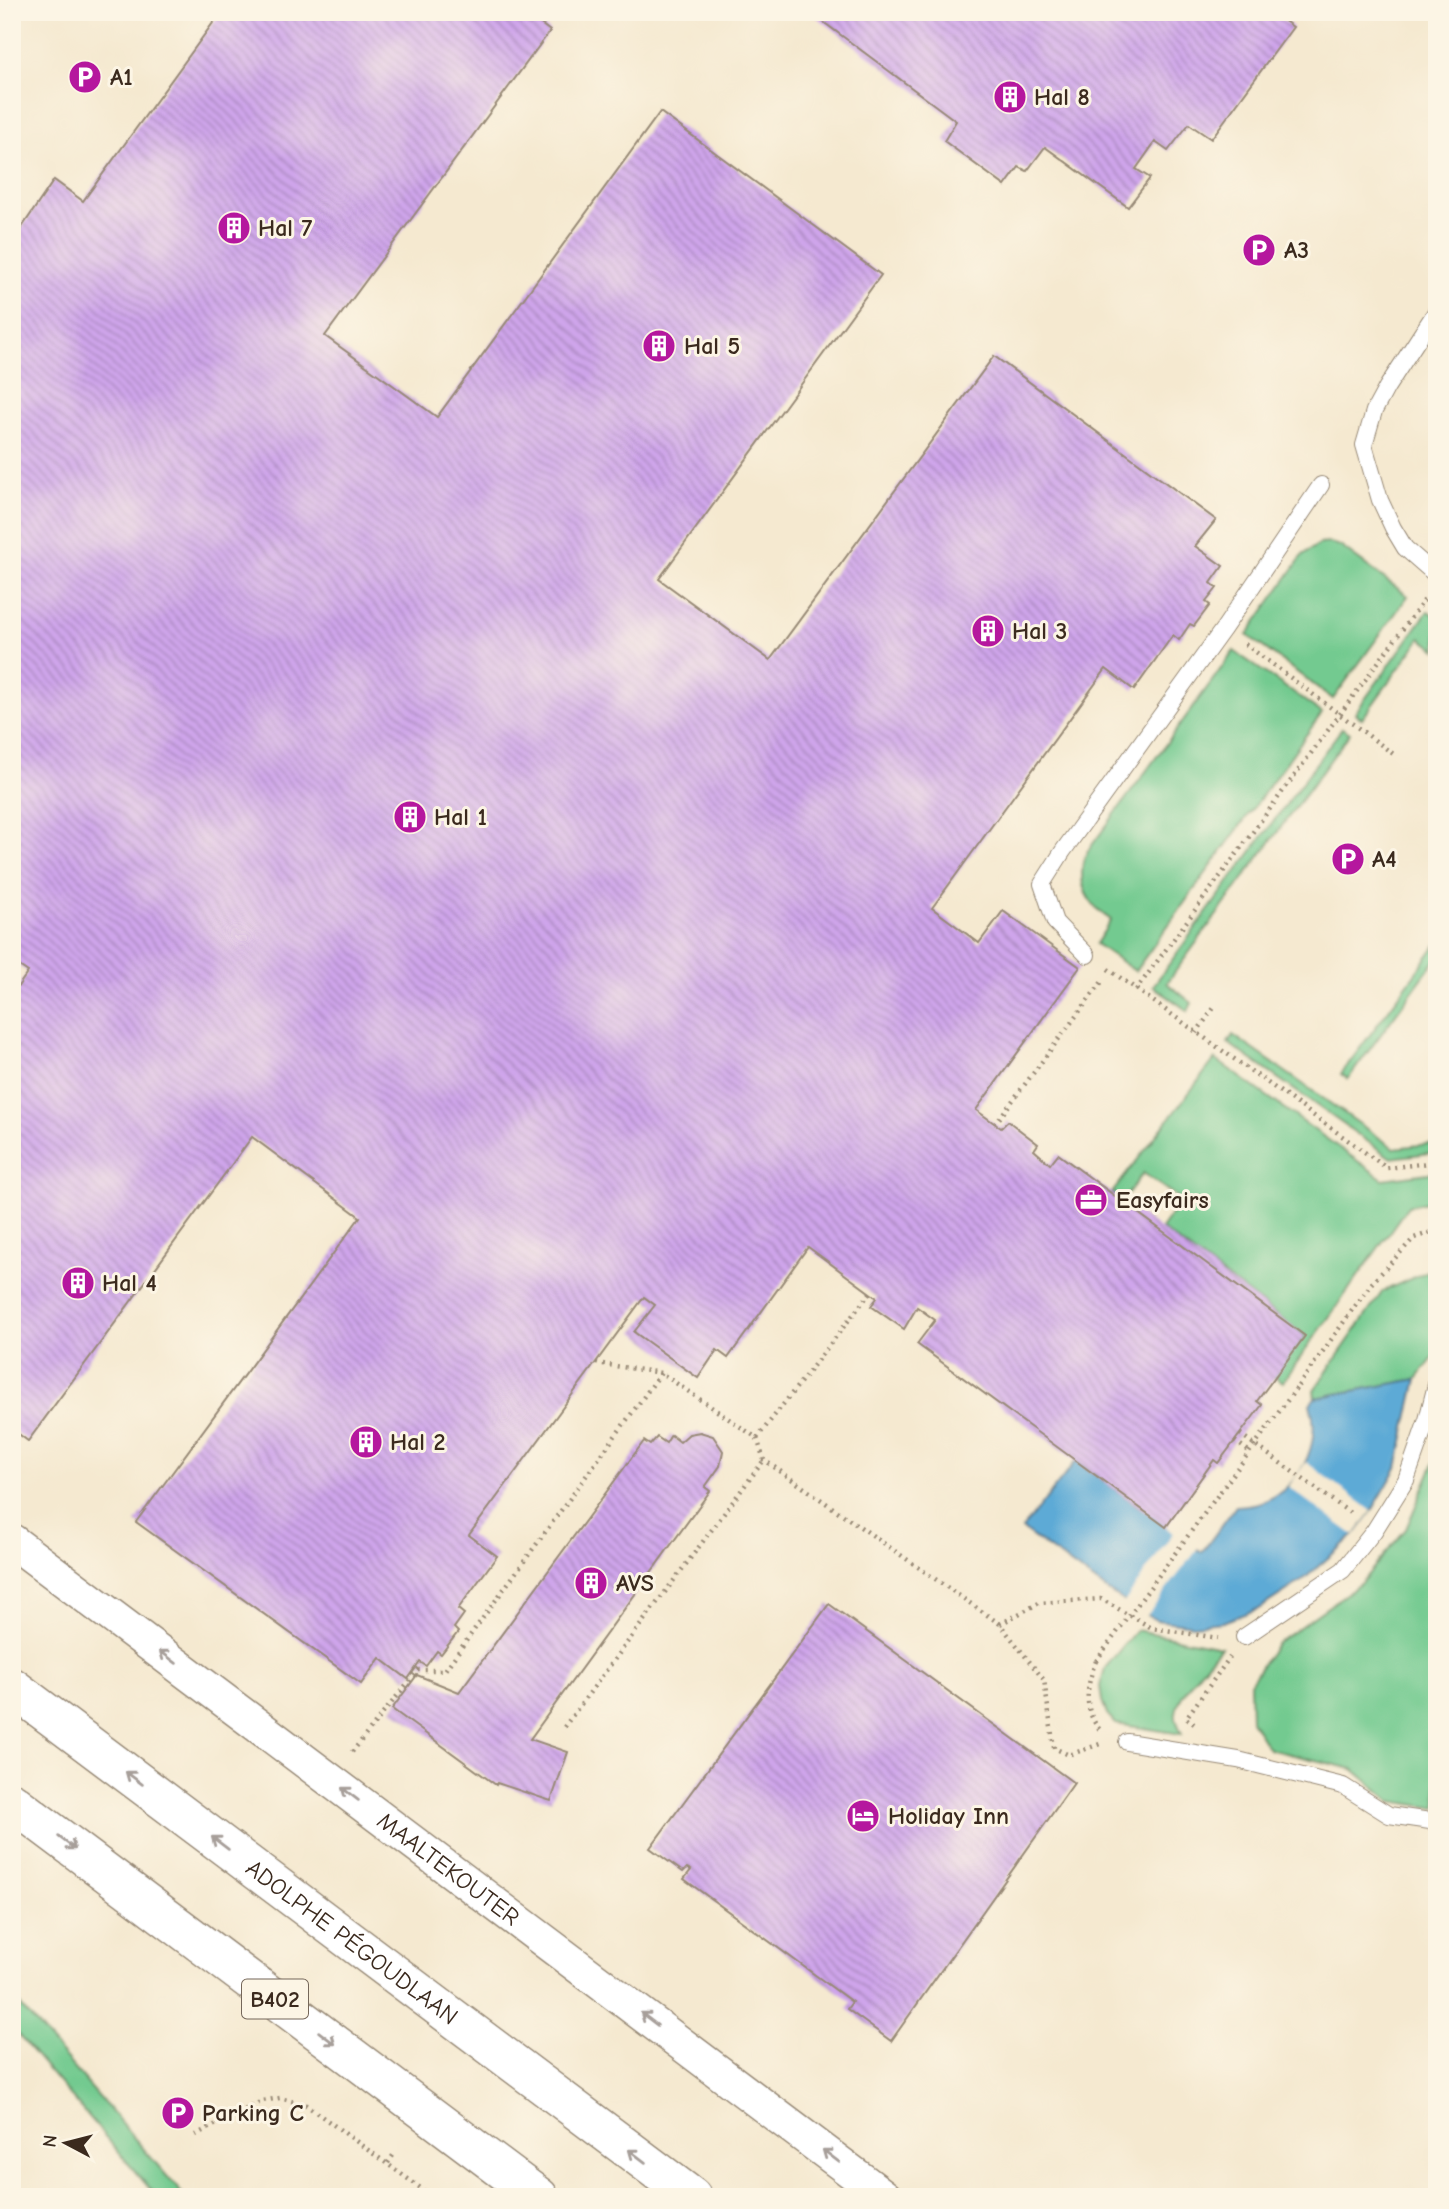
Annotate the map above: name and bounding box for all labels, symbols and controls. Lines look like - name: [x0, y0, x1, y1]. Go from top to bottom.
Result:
- parking icon: A1: [66, 58, 104, 96]
- place label: A1: [110, 63, 133, 91]
- building icon: Hal 8: [991, 78, 1029, 116]
- place label: Hal 8: [1034, 83, 1090, 111]
- building icon: Hal 7: [215, 209, 253, 247]
- place label: Hal 7: [258, 214, 313, 242]
- parking icon: A3: [1240, 231, 1278, 269]
- place label: A3: [1284, 236, 1309, 264]
- building icon: Hal 5: [640, 327, 678, 365]
- place label: Hal 5: [684, 332, 740, 360]
- building icon: Hal 3: [969, 612, 1007, 650]
- place label: Hal 3: [1012, 617, 1067, 645]
- building icon: Hal 1: [391, 798, 429, 836]
- place label: Hal 1: [434, 803, 487, 831]
- parking icon: A4: [1329, 840, 1367, 878]
- place label: A4: [1372, 845, 1397, 873]
- office icon: Easyfairs: [1072, 1181, 1110, 1219]
- place label: Easyfairs: [1116, 1186, 1209, 1214]
- building icon: Hal 4: [59, 1264, 97, 1302]
- place label: Hal 4: [102, 1269, 157, 1297]
- building icon: Hal 2: [347, 1423, 385, 1461]
- place label: Hal 2: [390, 1428, 446, 1456]
- building icon: AVS: [572, 1564, 610, 1602]
- place label: AVS: [616, 1569, 654, 1597]
- one-way arrow: [159, 1650, 177, 1665]
- one-way arrow: [125, 1771, 144, 1786]
- one-way arrow: [340, 1787, 359, 1802]
- hotel icon: Holiday Inn: [844, 1797, 882, 1835]
- place label: Holiday Inn: [888, 1802, 1009, 1830]
- street label: MAALTEKOUTER: [372, 1807, 525, 1931]
- one-way arrow: [57, 1835, 76, 1850]
- one-way arrow: [211, 1835, 230, 1850]
- street label: ADOLPHE PÉGOUDLAAN: [241, 1854, 463, 2030]
- road number: B402: [242, 1980, 308, 2018]
- one-way arrow: [640, 2012, 659, 2026]
- one-way arrow: [317, 2031, 336, 2045]
- parking icon: Parking C: [159, 2094, 197, 2132]
- place label: Parking C: [202, 2099, 304, 2127]
- north arrow: [32, 2108, 102, 2178]
- text: N: [38, 2134, 62, 2149]
- one-way arrow: [628, 2148, 647, 2163]
- one-way arrow: [822, 2148, 841, 2163]

